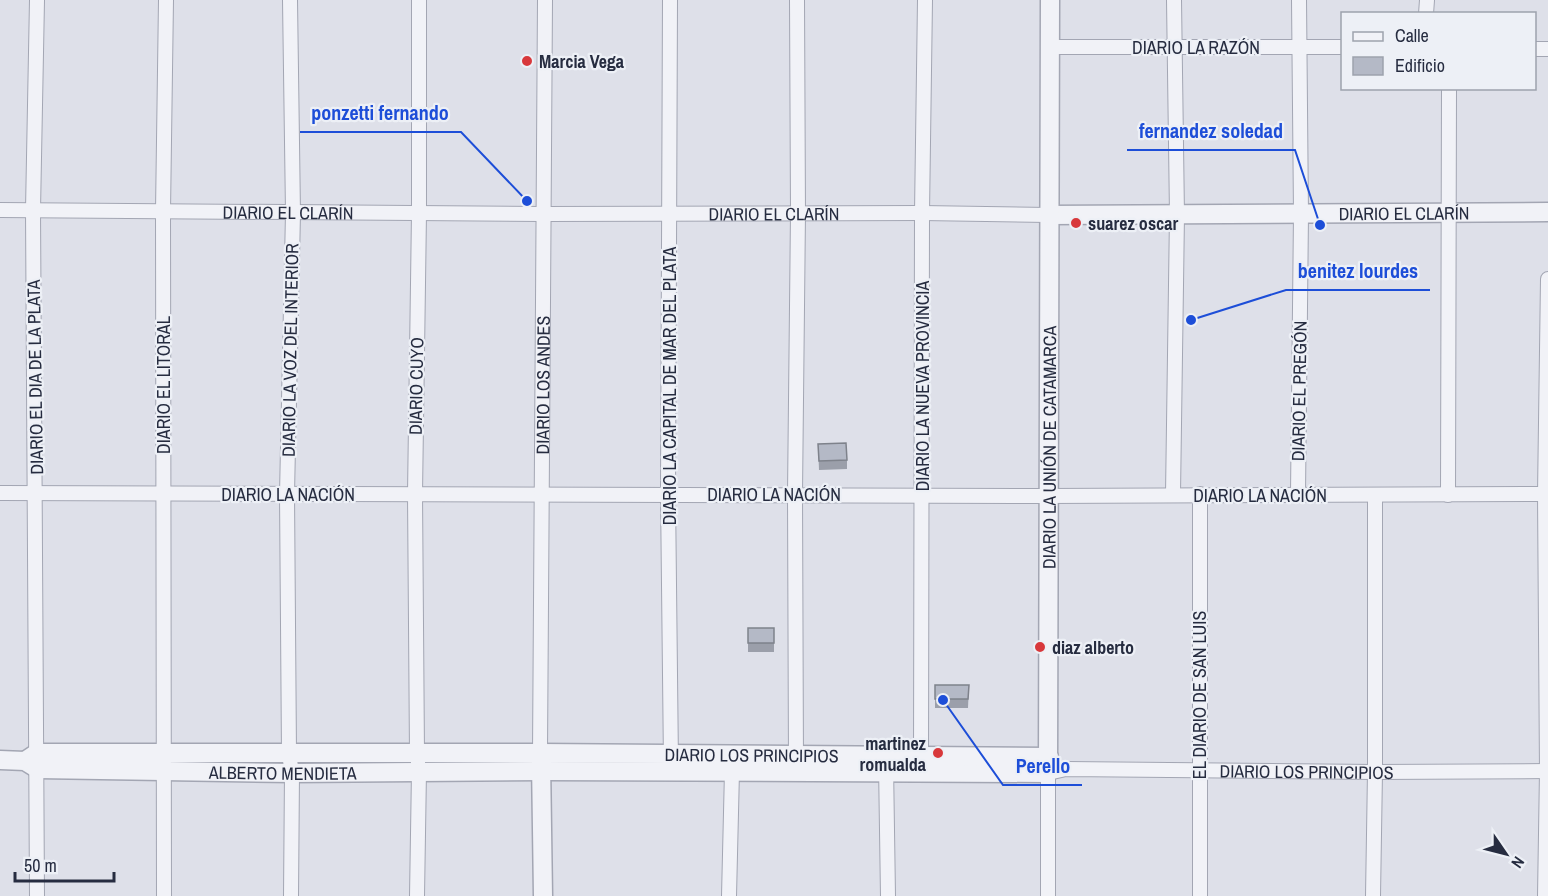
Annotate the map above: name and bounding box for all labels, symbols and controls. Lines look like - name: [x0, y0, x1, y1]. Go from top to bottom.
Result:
- legend: [1341, 12, 1536, 90]
- text: Calle: [1395, 23, 1429, 48]
- street label: DIARIO LA RAZÓN: [1132, 35, 1260, 60]
- place label: Marcia Vega: [539, 49, 625, 74]
- text: Edificio: [1395, 53, 1445, 78]
- marker: Marcia Vega: [520, 54, 534, 68]
- callout: ponzetti fernando: [300, 94, 461, 132]
- text: ponzetti fernando: [311, 99, 449, 126]
- callout: fernandez soledad: [1127, 112, 1295, 150]
- text: fernandez soledad: [1139, 117, 1283, 144]
- street label: DIARIO EL CLARÍN: [223, 199, 353, 225]
- street label: DIARIO EL CLARÍN: [1339, 200, 1469, 226]
- street label: DIARIO EL CLARÍN: [709, 201, 839, 226]
- place label: suarez oscar: [1088, 211, 1179, 236]
- marker: suarez oscar: [1069, 216, 1083, 230]
- street label: DIARIO LA VOZ DEL INTERIOR: [276, 243, 304, 457]
- street label: DIARIO LA CAPITAL DE MAR DEL PLATA: [657, 247, 682, 525]
- callout: benitez lourdes: [1286, 252, 1430, 290]
- text: benitez lourdes: [1298, 257, 1418, 284]
- street label: DIARIO EL DIA DE LA PLATA: [21, 279, 49, 475]
- street label: DIARIO LA NUEVA PROVINCIA: [910, 281, 935, 491]
- street label: DIARIO LOS ANDES: [529, 315, 555, 454]
- street label: DIARIO EL LITORAL: [151, 316, 176, 454]
- street label: DIARIO EL PREGÓN: [1285, 321, 1313, 461]
- street label: DIARIO LA UNIÓN DE CATAMARCA: [1036, 326, 1062, 569]
- street label: DIARIO CUYO: [403, 337, 429, 435]
- street label: DIARIO LA NACIÓN: [221, 482, 355, 507]
- street label: DIARIO LA NACIÓN: [707, 482, 841, 507]
- street label: DIARIO LA NACIÓN: [1193, 483, 1327, 508]
- street label: EL DIARIO DE SAN LUIS: [1187, 611, 1212, 779]
- place label: diaz alberto: [1052, 635, 1134, 660]
- marker: diaz alberto: [1033, 640, 1047, 654]
- place label: martinez romualda: [860, 731, 927, 777]
- street label: DIARIO LOS PRINCIPIOS: [664, 741, 839, 768]
- marker: martinez romualda: [931, 746, 945, 760]
- callout: Perello: [1003, 747, 1082, 785]
- text: Perello: [1016, 752, 1070, 779]
- street label: DIARIO LOS PRINCIPIOS: [1219, 758, 1394, 785]
- street label: ALBERTO MENDIETA: [208, 759, 357, 786]
- north arrow: [1476, 824, 1536, 884]
- scale bar: [15, 845, 114, 883]
- text: N: [1507, 852, 1530, 873]
- text: 50 m: [24, 853, 57, 878]

